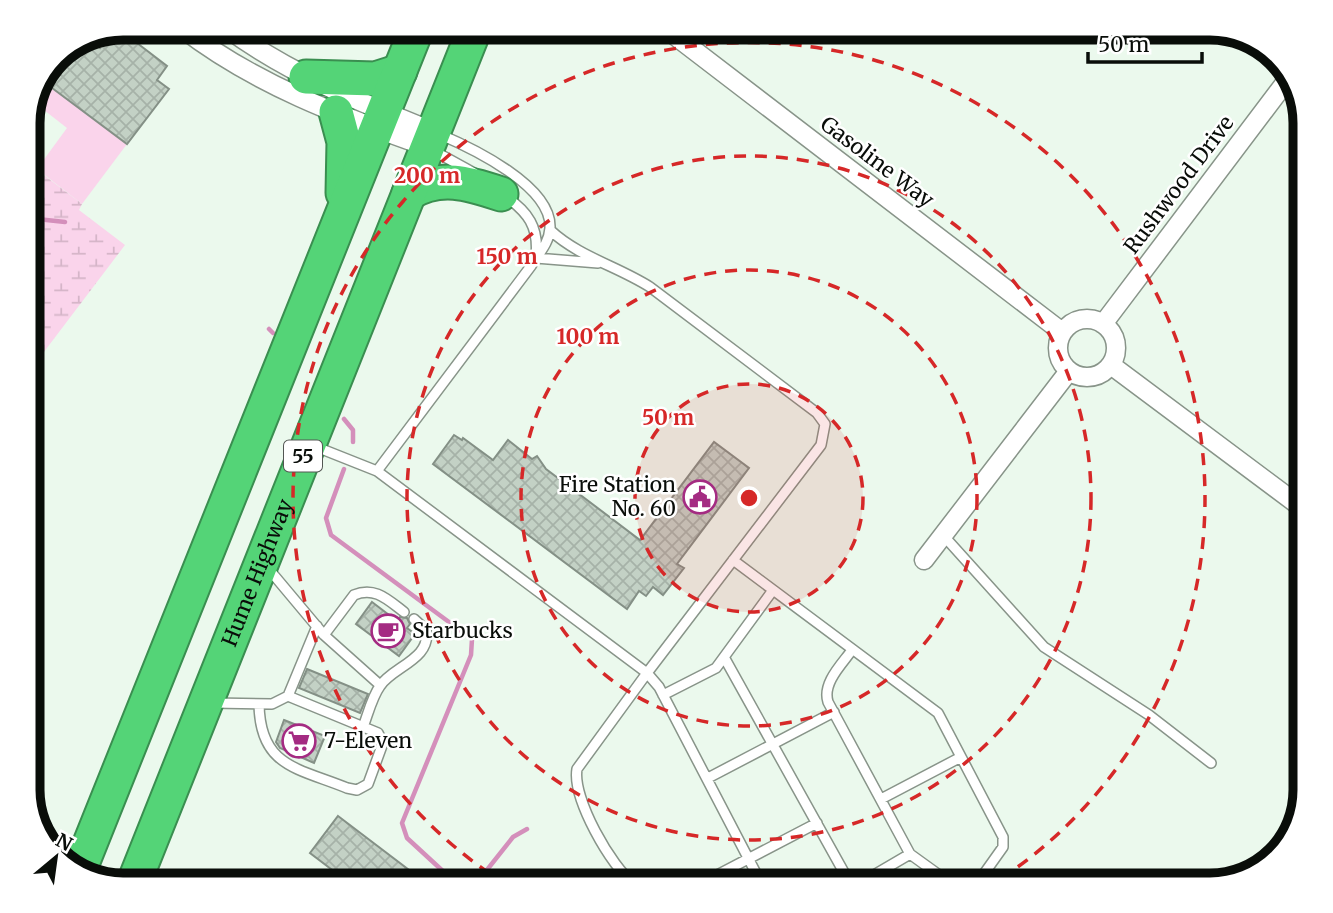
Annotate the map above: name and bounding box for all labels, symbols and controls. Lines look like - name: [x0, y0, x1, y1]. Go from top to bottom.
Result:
- scale bar: [1088, 21, 1202, 65]
- text: 50 m: [1098, 31, 1149, 58]
- street label: Gasoline Way: [815, 110, 940, 214]
- street label: Rushwood Drive: [1118, 110, 1239, 259]
- text: 200 m: [394, 162, 460, 189]
- text: 150 m: [476, 243, 538, 270]
- text: 100 m: [557, 323, 619, 350]
- text: 50 m: [642, 404, 694, 431]
- road number: 55: [284, 440, 322, 471]
- place label: Fire Station No. 60: [559, 471, 676, 522]
- public building icon: Fire Station No. 60: [681, 478, 719, 516]
- centre of rings: [737, 486, 761, 510]
- street label: Hume Highway: [216, 494, 299, 650]
- cafe icon: Starbucks: [369, 612, 407, 650]
- place label: Starbucks: [412, 617, 513, 644]
- supermarket icon: 7-Eleven: [280, 722, 318, 760]
- place label: 7-Eleven: [324, 727, 412, 754]
- north arrow: [21, 822, 91, 892]
- text: N: [52, 828, 77, 856]

